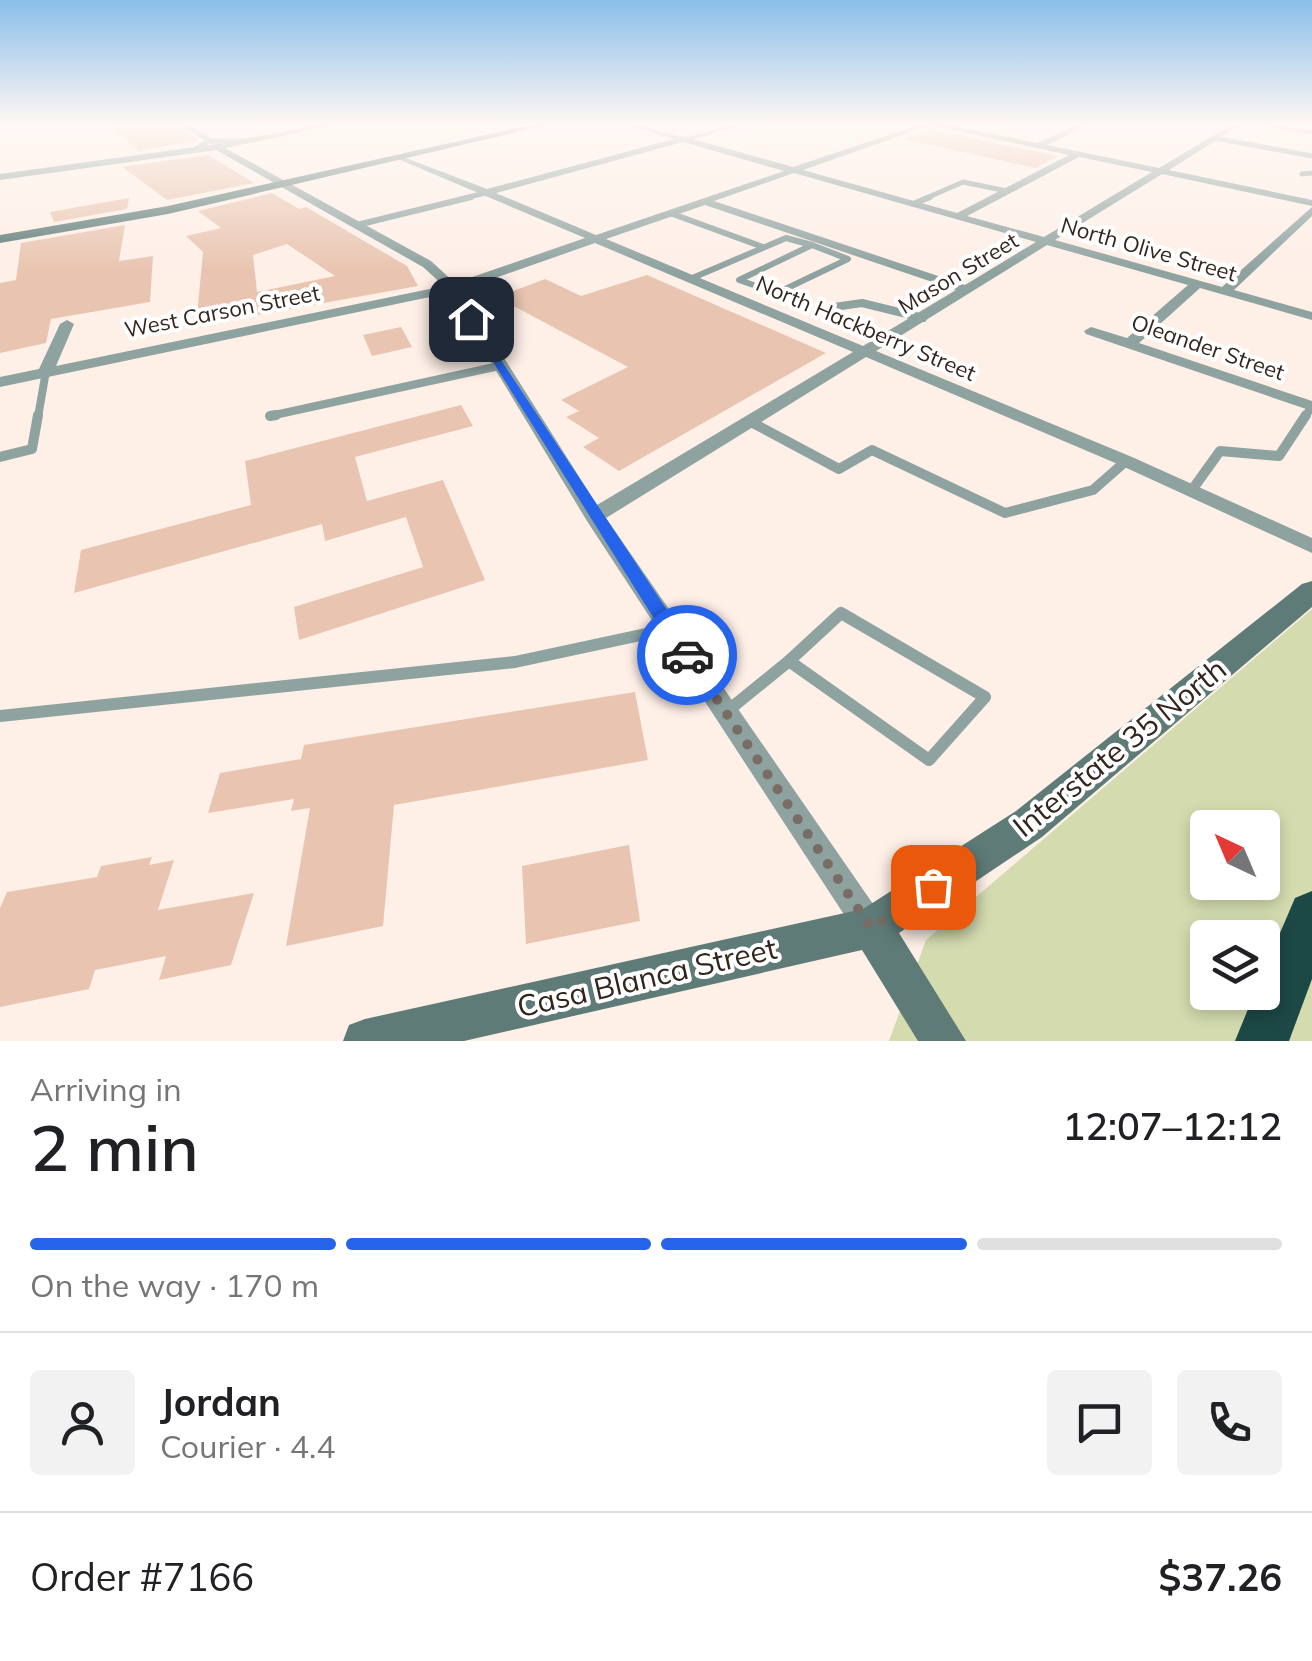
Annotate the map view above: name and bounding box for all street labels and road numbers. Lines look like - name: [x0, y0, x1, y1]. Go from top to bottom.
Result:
- street label: North Olive Street: [1058, 211, 1240, 288]
- street label: Mason Street: [893, 226, 1023, 320]
- street label: North Hackberry Street: [752, 269, 980, 387]
- street label: West Carson Street: [122, 278, 322, 344]
- street label: Oleander Street: [1128, 308, 1288, 386]
- street label: Interstate 35 North: [1005, 650, 1234, 845]
- street label: Casa Blanca Street: [513, 929, 780, 1025]

